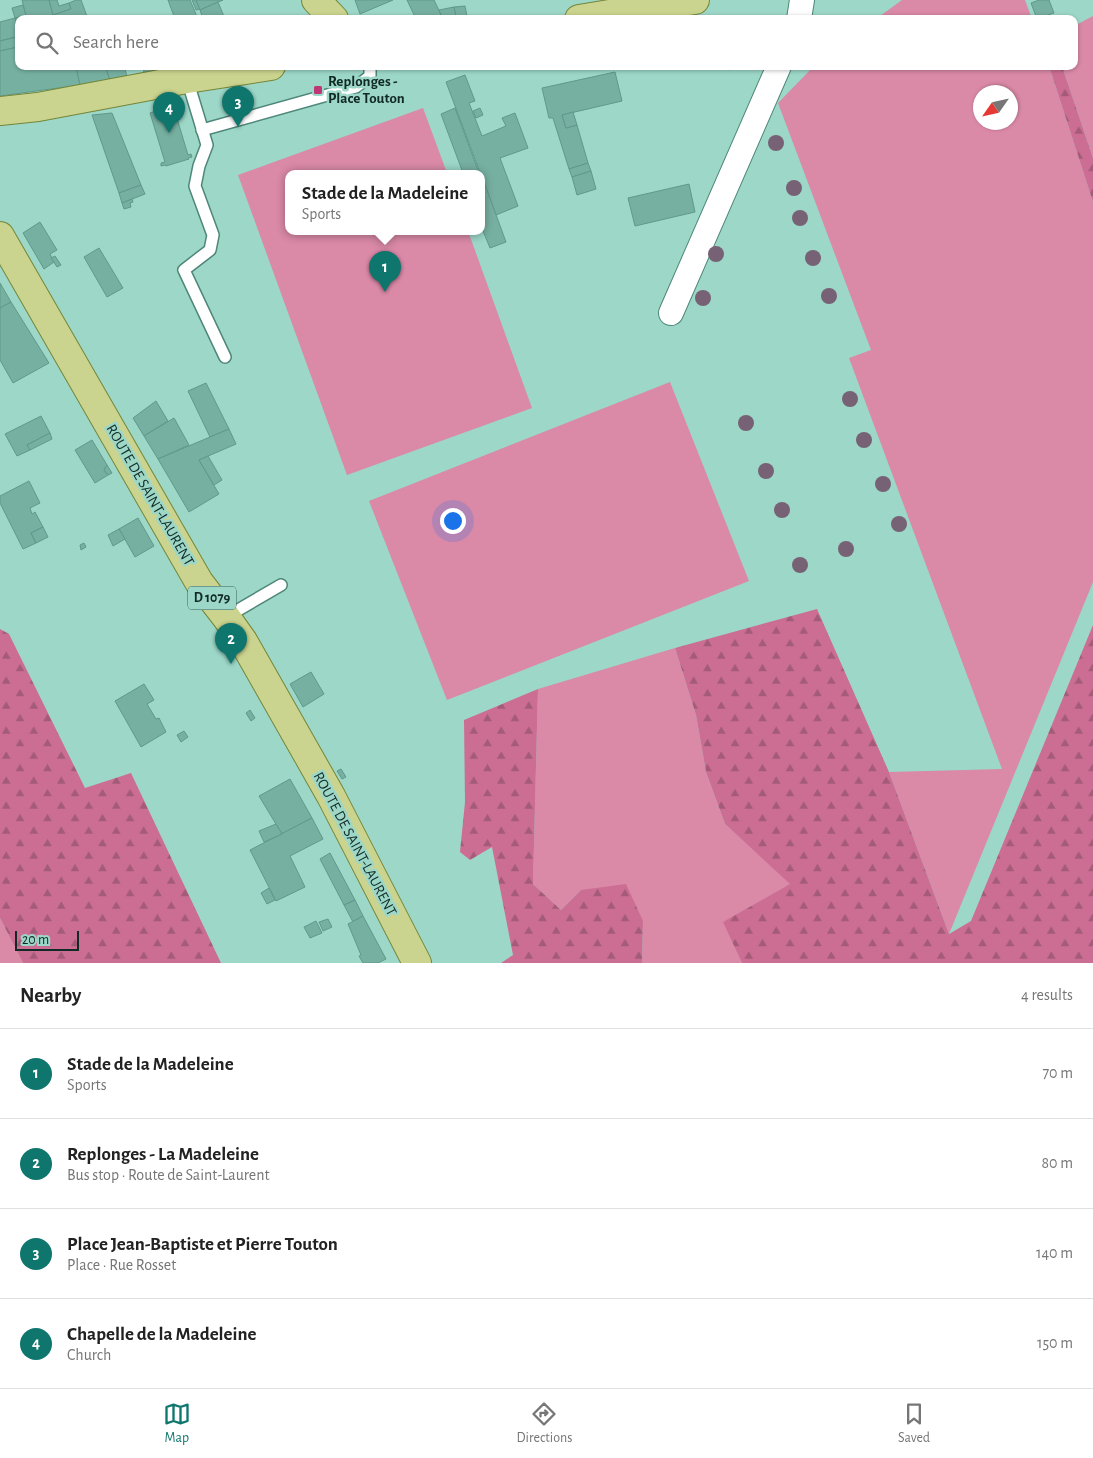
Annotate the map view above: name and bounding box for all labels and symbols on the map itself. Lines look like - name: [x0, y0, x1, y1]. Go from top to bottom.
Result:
- place label: Replonges - Place Touton: [328, 74, 405, 106]
- marker: Replonges - Place Touton: [312, 84, 324, 96]
- north arrow: [973, 85, 1018, 130]
- pin: 3: [222, 86, 254, 127]
- pin: 4: [153, 92, 185, 133]
- pin: 1: [369, 251, 401, 292]
- street label: ROUTE DE SAINT-LAURENT: [103, 422, 197, 569]
- your location: [440, 508, 466, 534]
- road number: D 1079: [188, 586, 236, 610]
- pin: 2: [215, 623, 247, 664]
- street label: ROUTE DE SAINT-LAURENT: [311, 769, 400, 919]
- scale bar: [15, 928, 79, 951]

